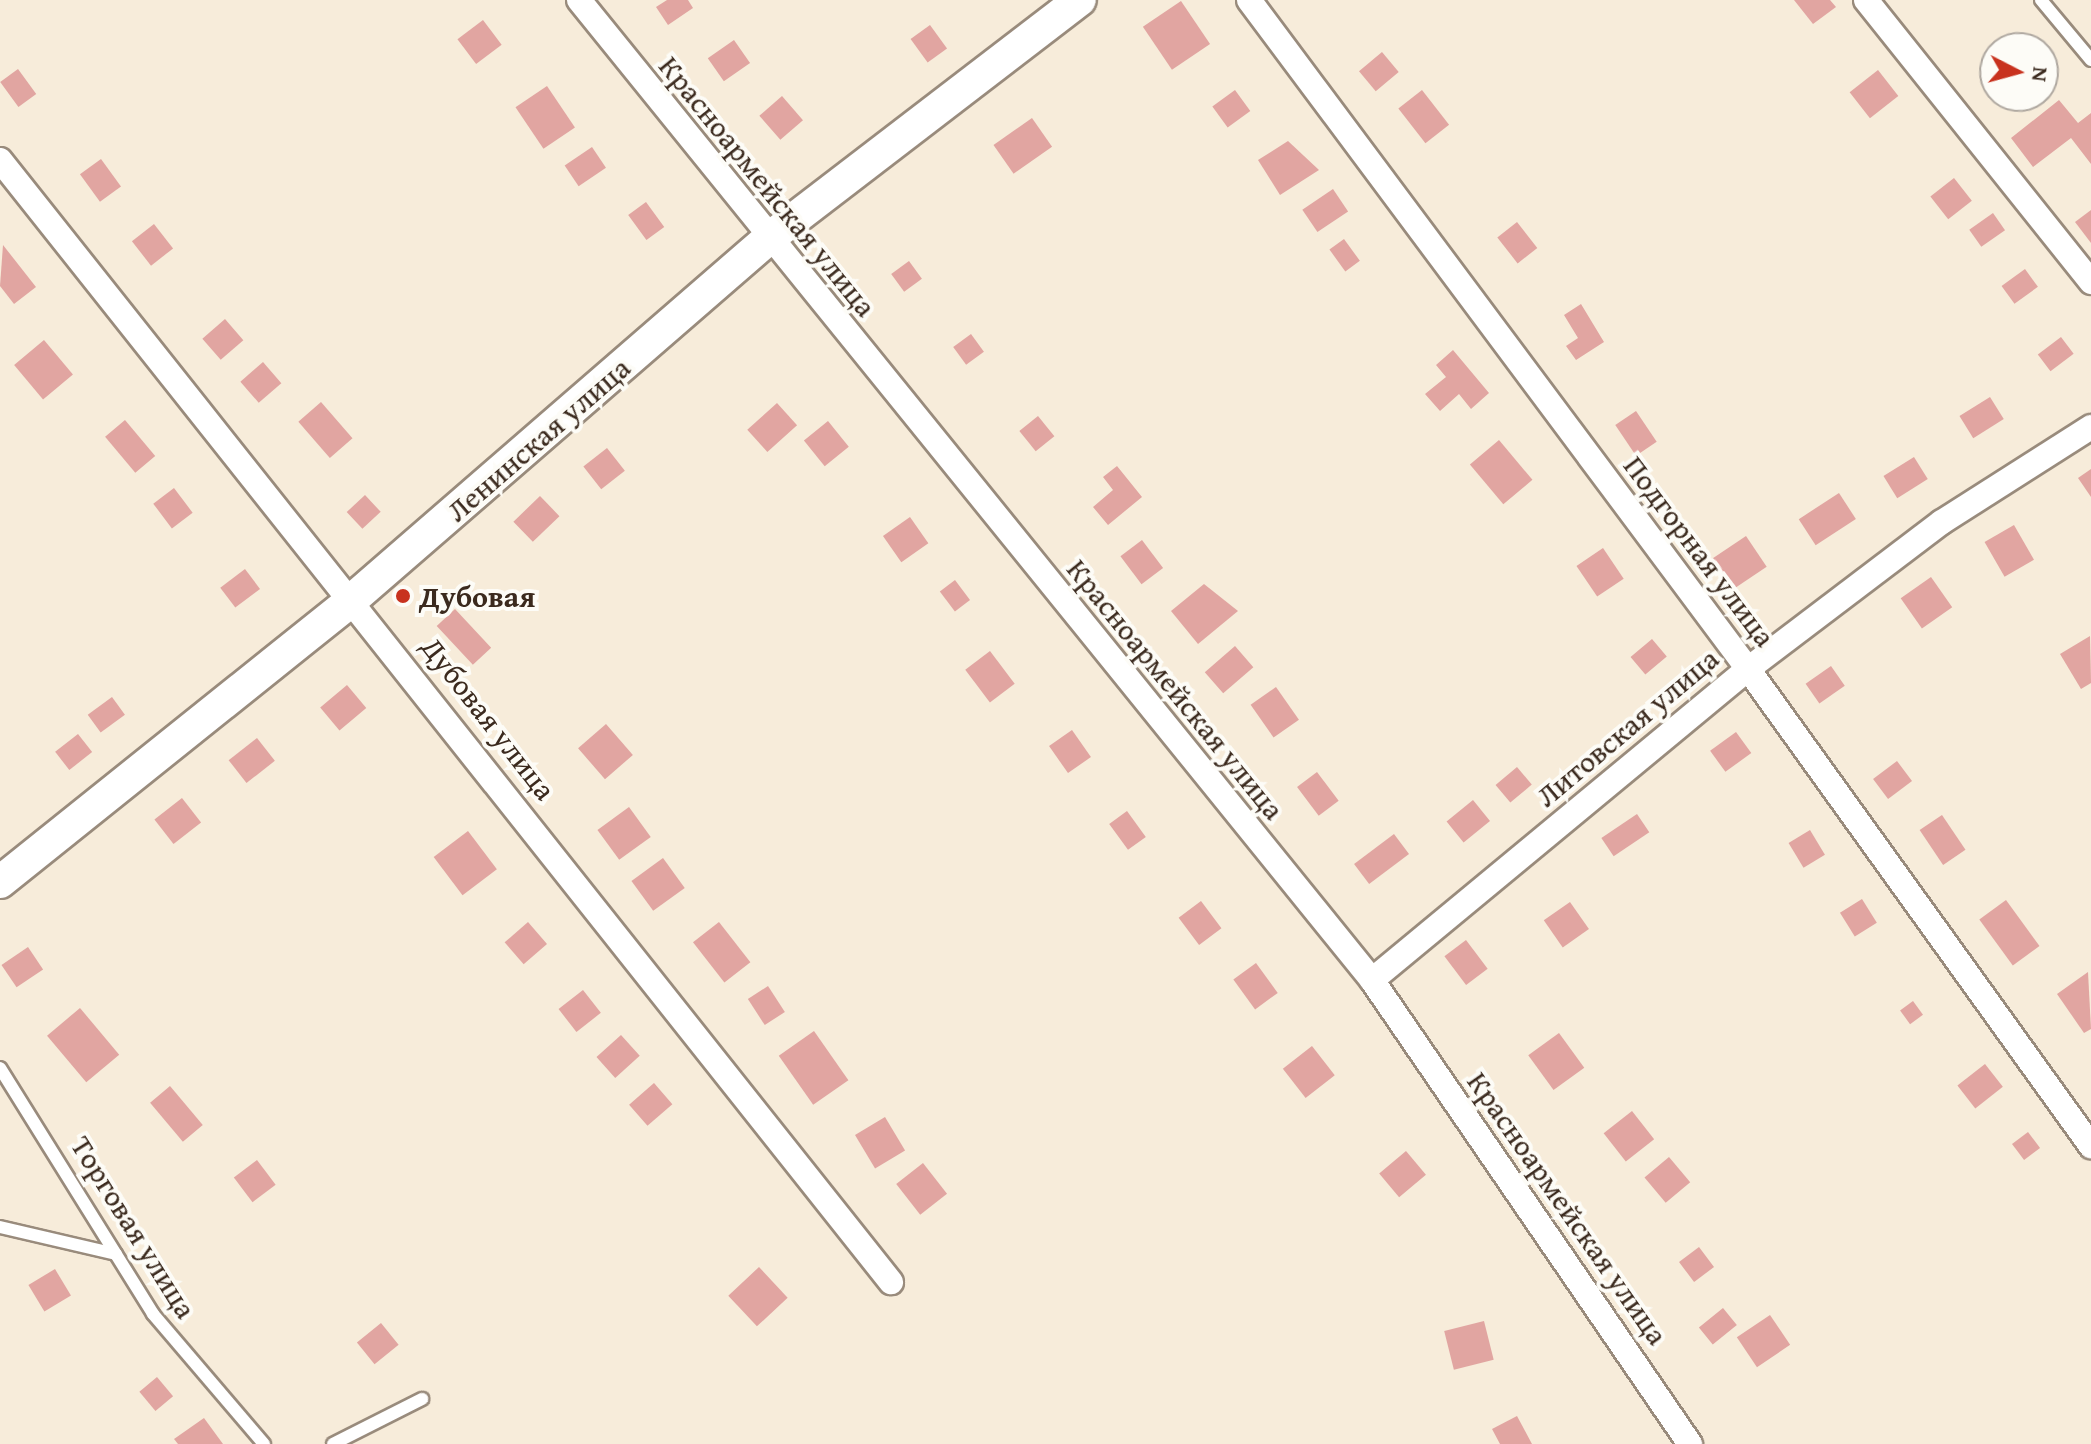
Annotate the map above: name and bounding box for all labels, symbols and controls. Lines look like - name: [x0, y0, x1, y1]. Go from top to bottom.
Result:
- north arrow: [1979, 32, 2059, 112]
- street label: Красноармейская улица: [652, 48, 884, 324]
- text: N: [2024, 65, 2058, 83]
- street label: Ленинская улица: [439, 349, 637, 529]
- street label: Подгорная улица: [1617, 448, 1783, 654]
- street label: Красноармейская улица: [1060, 551, 1292, 827]
- place label: Дубовая: [419, 578, 535, 614]
- marker: Дубовая: [394, 587, 412, 605]
- street label: Дубовая улица: [414, 629, 564, 807]
- street label: Литовская улица: [1528, 640, 1726, 814]
- street label: Красноармейская улица: [1460, 1065, 1676, 1351]
- street label: Торговая улица: [64, 1129, 204, 1325]

